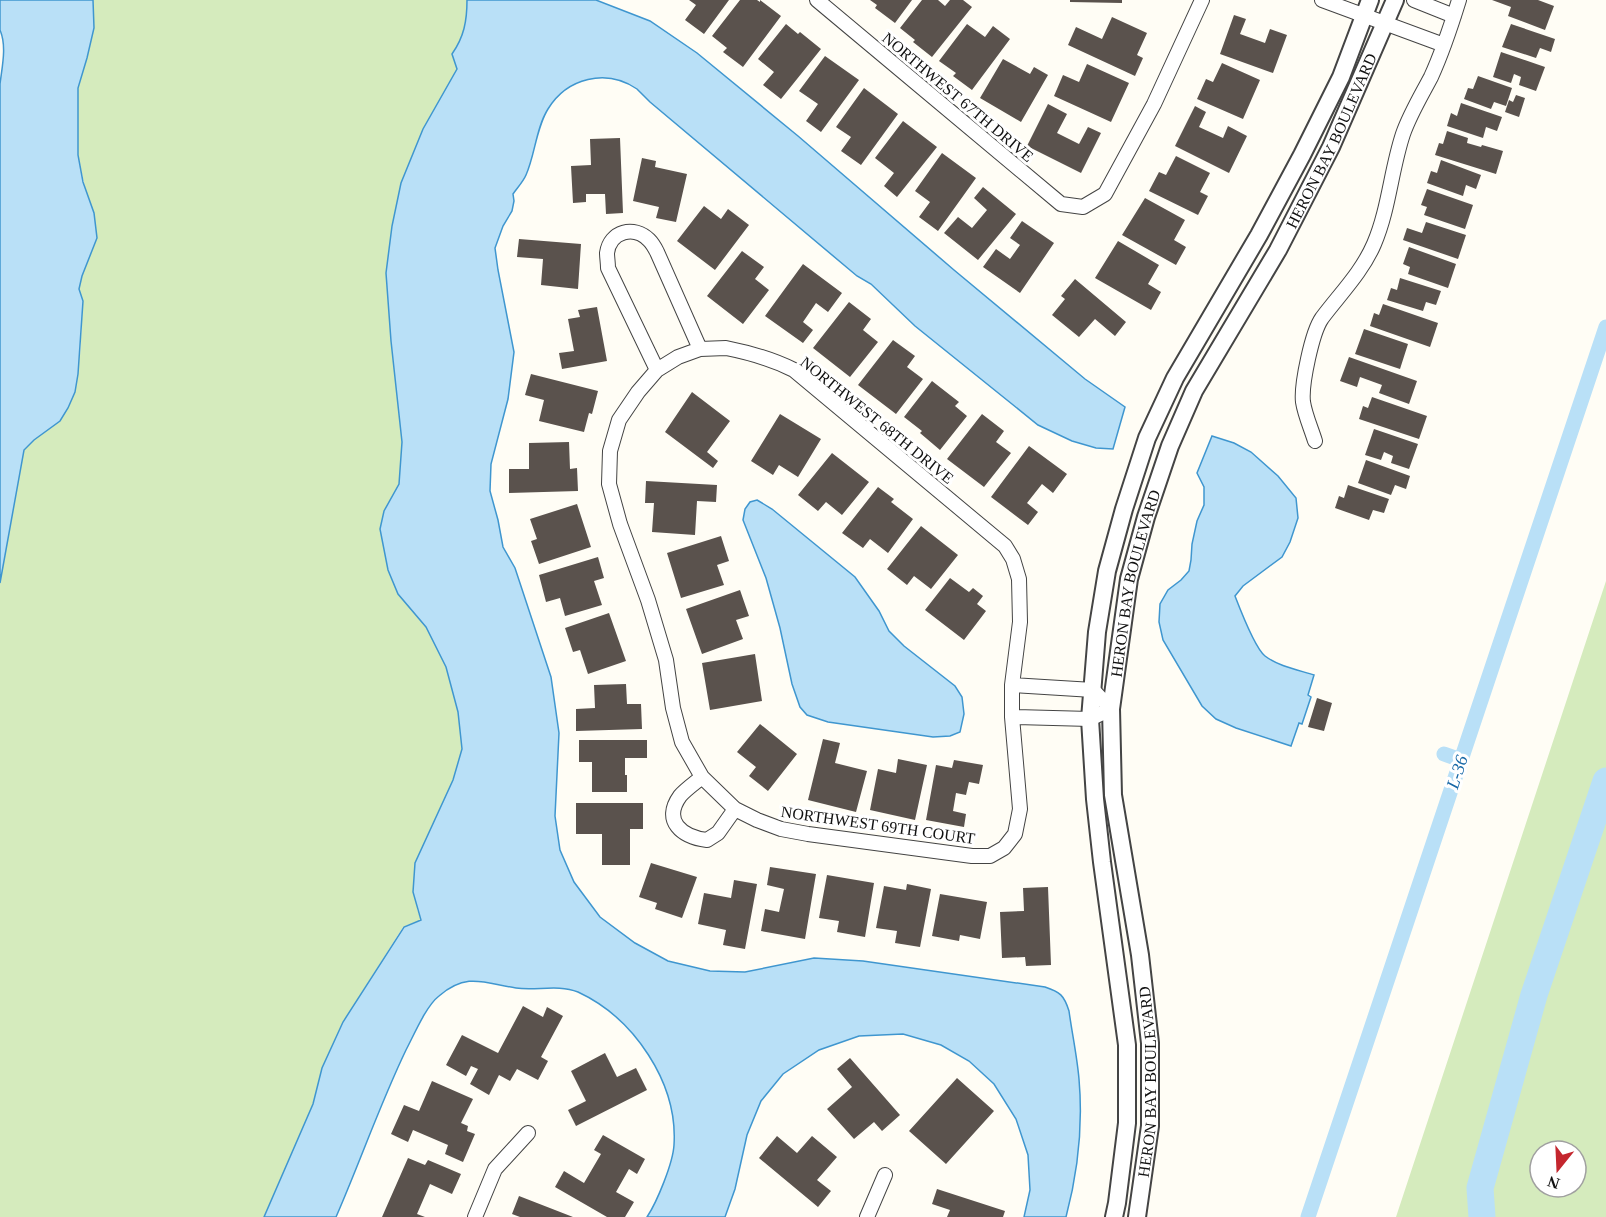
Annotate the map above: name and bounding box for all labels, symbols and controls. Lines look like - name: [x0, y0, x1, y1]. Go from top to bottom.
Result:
- street label: NORTHWEST 67TH DRIVE: [879, 29, 1037, 165]
- street label: HERON BAY BOULEVARD: [1282, 51, 1379, 231]
- street label: NORTHWEST 68TH DRIVE: [797, 353, 957, 487]
- street label: HERON BAY BOULEVARD: [1107, 487, 1163, 678]
- water label: L-36: [1442, 753, 1472, 792]
- street label: NORTHWEST 69TH COURT: [780, 803, 976, 847]
- street label: HERON BAY BOULEVARD: [1134, 986, 1159, 1178]
- north arrow: [1528, 1139, 1588, 1199]
- text: N: [1545, 1173, 1562, 1193]

